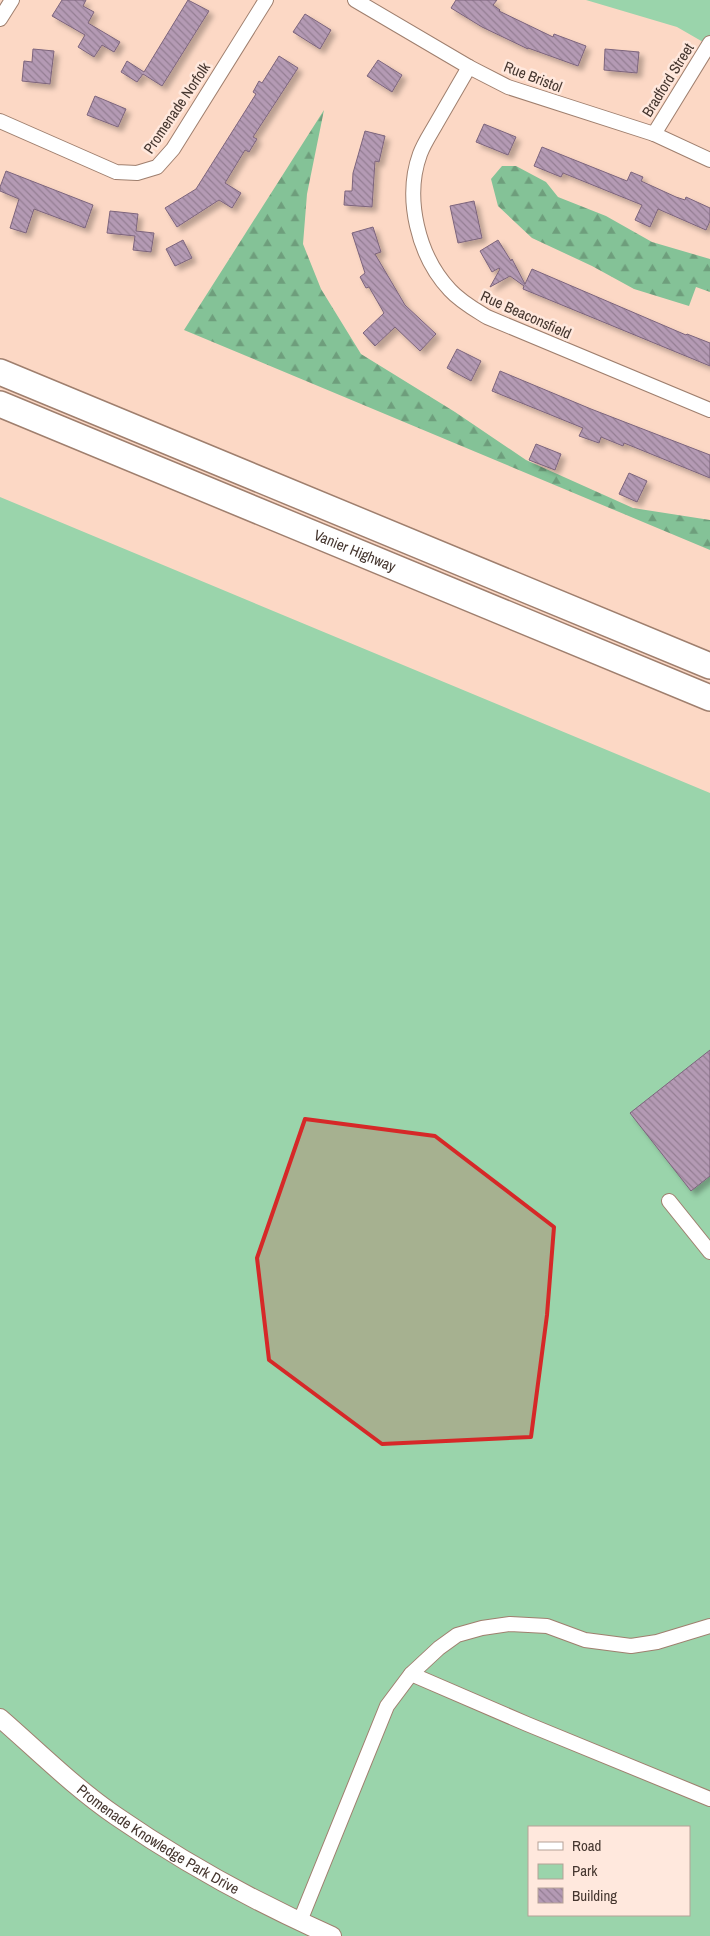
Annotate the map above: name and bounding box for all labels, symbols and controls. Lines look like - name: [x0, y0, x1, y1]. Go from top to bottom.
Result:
- street label: Bradford Street: [637, 38, 699, 121]
- street label: Rue Bristol: [501, 56, 565, 97]
- street label: Promenade Norfolk: [138, 57, 215, 158]
- street label: Rue Beaconsfield: [478, 285, 575, 344]
- street label: Vanier Highway: [311, 524, 400, 577]
- street label: Promenade Knowledge Park Drive: [72, 1779, 243, 1899]
- legend: [528, 1826, 690, 1916]
- text: Road: [572, 1835, 601, 1856]
- text: Park: [572, 1860, 598, 1881]
- text: Building: [572, 1885, 617, 1906]

